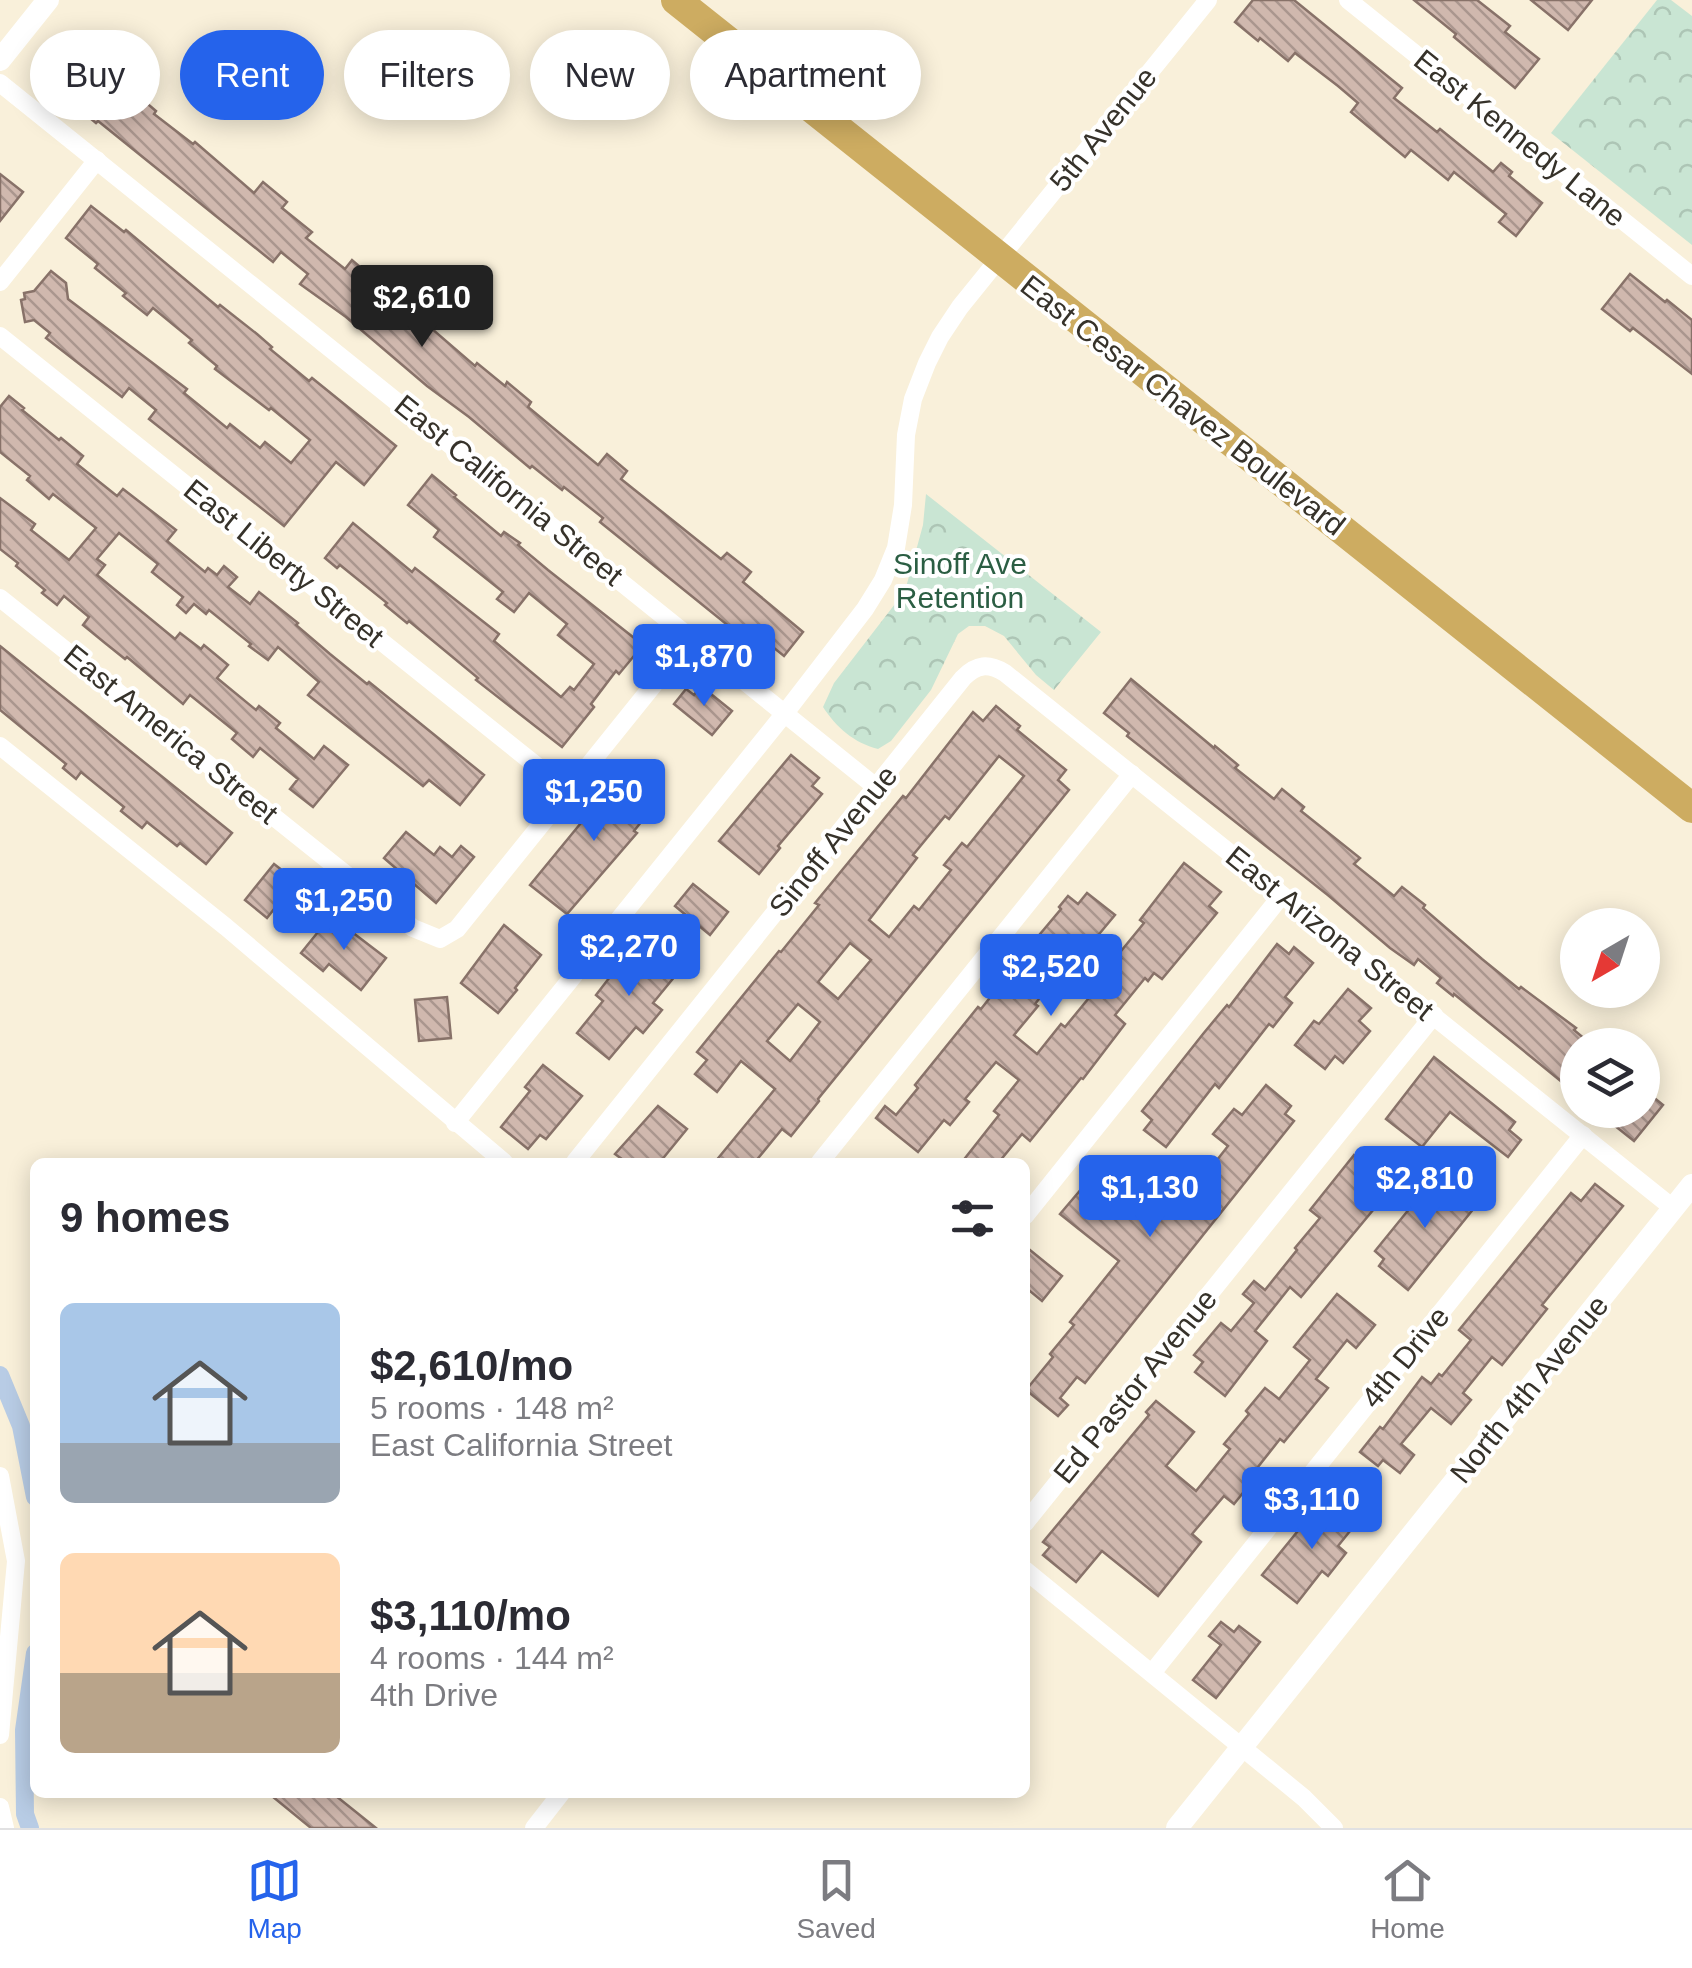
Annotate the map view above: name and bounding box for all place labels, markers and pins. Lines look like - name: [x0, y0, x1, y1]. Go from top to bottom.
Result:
- pin: $2,610: [341, 265, 503, 350]
- pin: $1,870: [623, 624, 785, 709]
- pin: $1,250: [513, 759, 675, 844]
- pin: $1,250: [263, 868, 425, 953]
- pin: $2,270: [548, 914, 710, 999]
- pin: $2,520: [970, 934, 1132, 1019]
- pin: $2,810: [1344, 1146, 1506, 1231]
- pin: $1,130: [1069, 1155, 1231, 1240]
- pin: $3,110: [1231, 1467, 1393, 1552]

